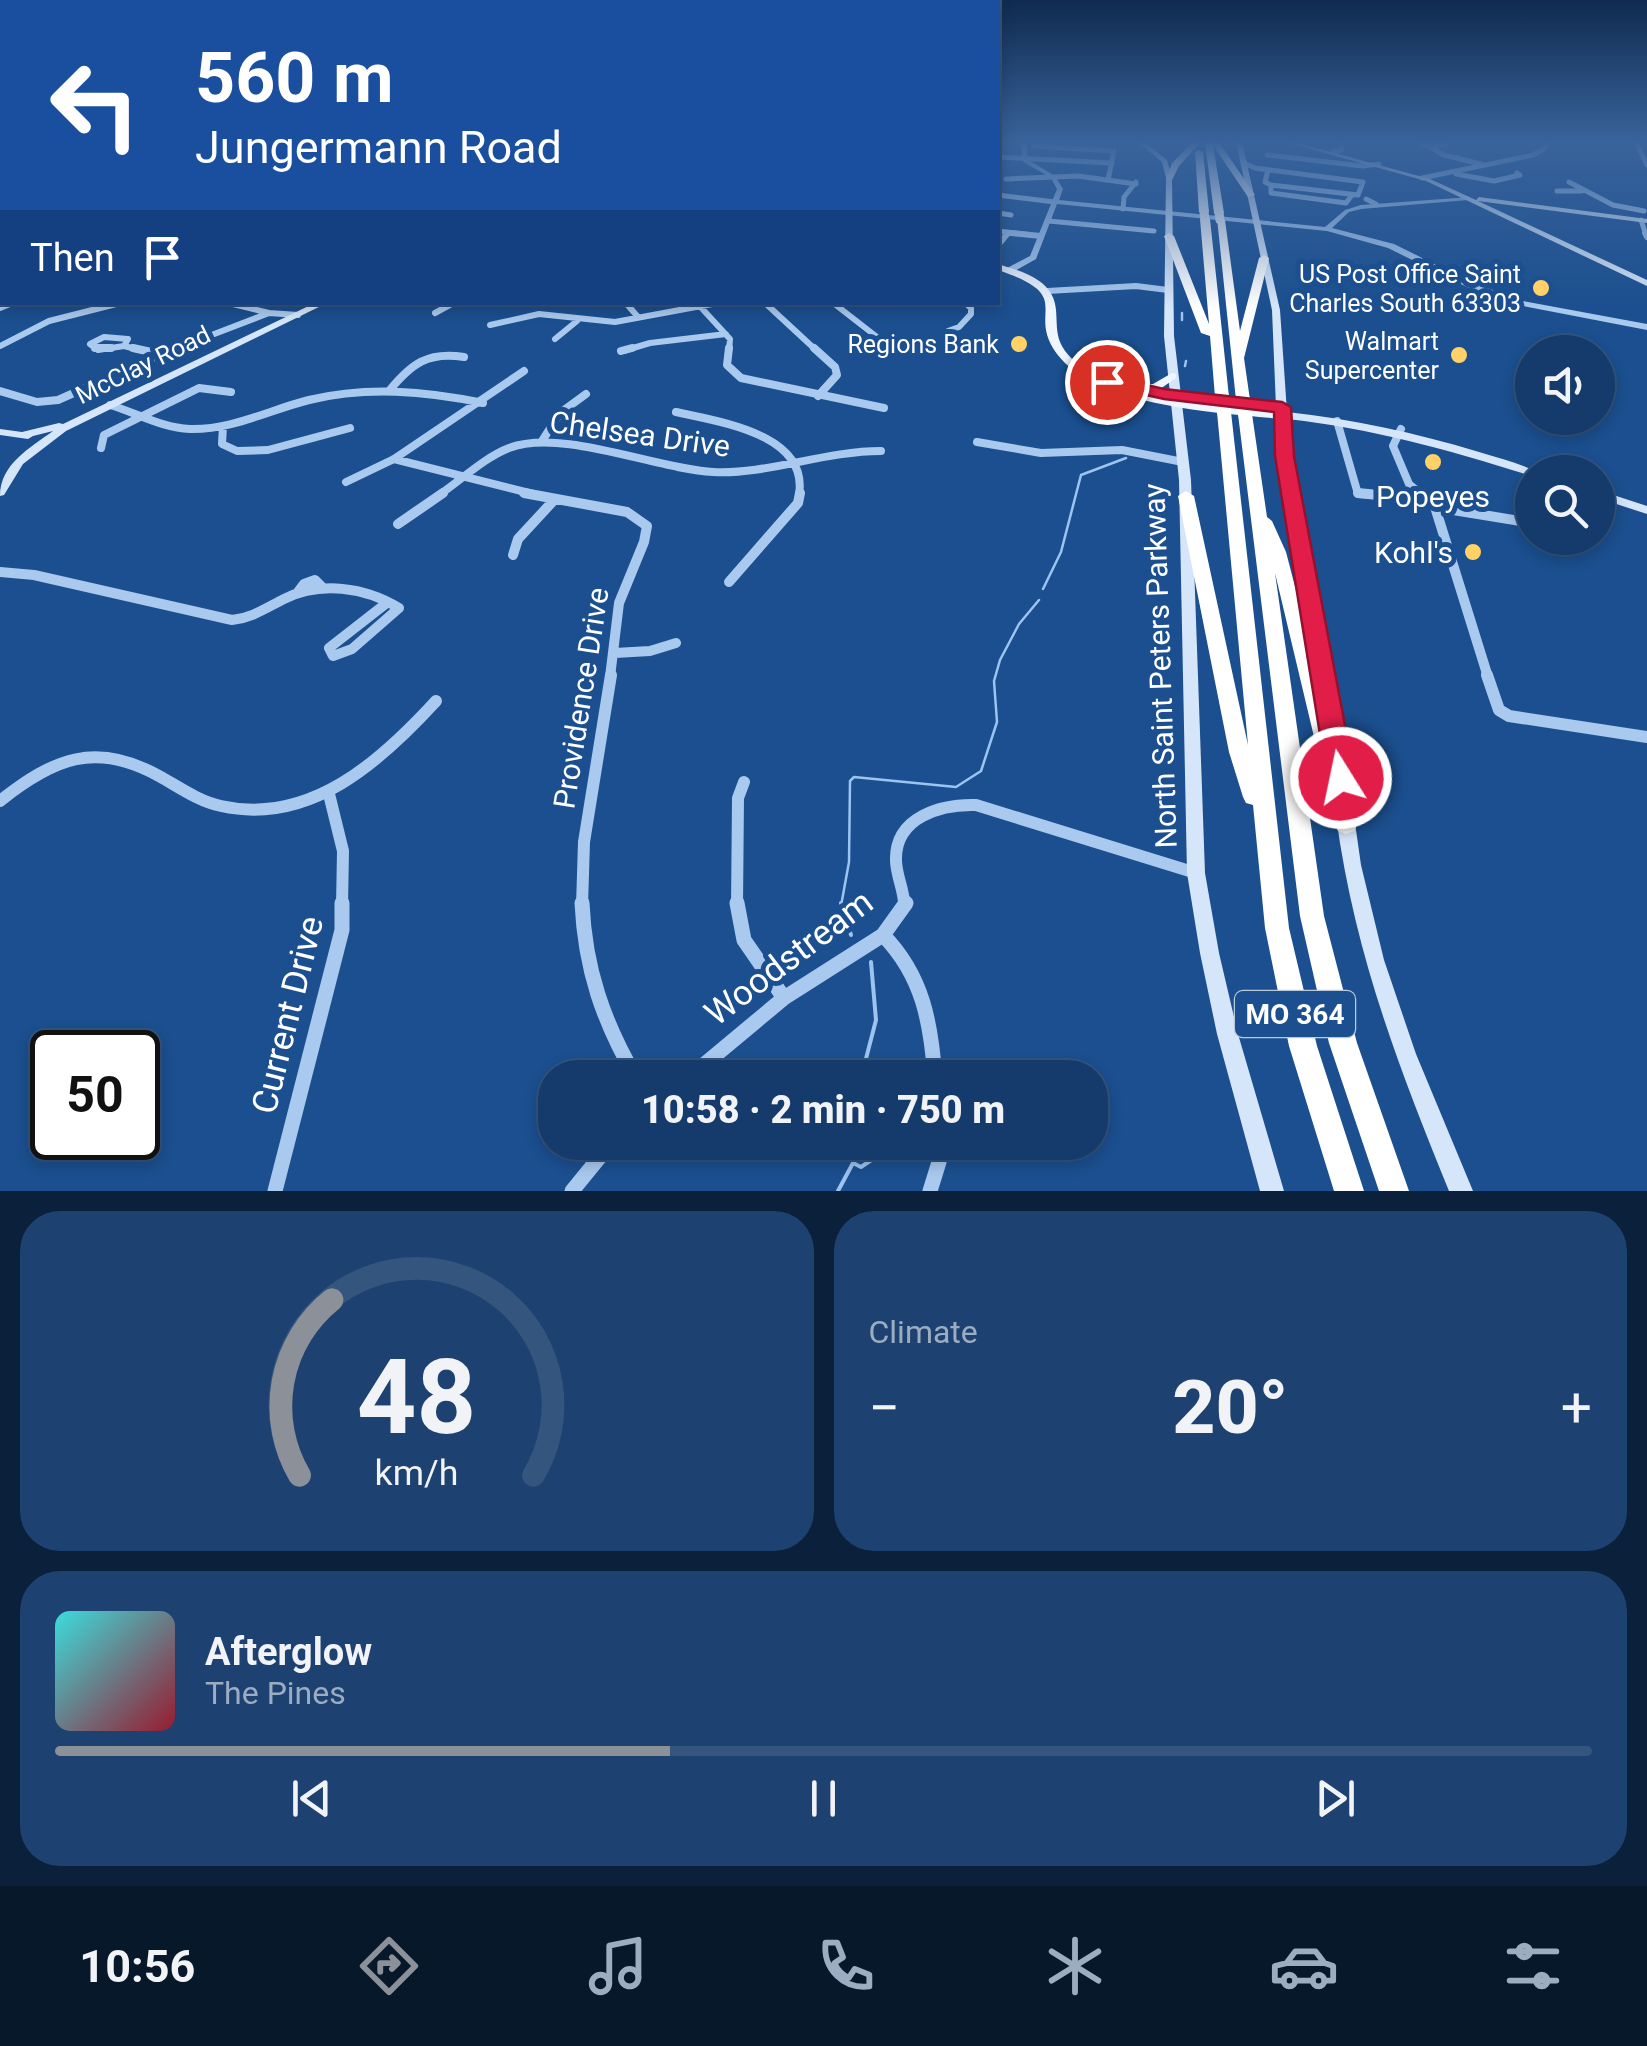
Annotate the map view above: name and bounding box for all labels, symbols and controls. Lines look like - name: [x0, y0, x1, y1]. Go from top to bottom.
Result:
- text: 560 m: [195, 37, 394, 119]
- icon: left: [30, 40, 160, 170]
- text: Jungermann Road: [195, 121, 562, 174]
- icon: arrive: [135, 230, 190, 285]
- text: Then: [30, 236, 115, 280]
- place label: US Post Office Saint Charles South 63303: [1289, 260, 1521, 318]
- marker: US Post Office Saint Charles South 63303: [1530, 277, 1552, 299]
- street label: McClay Road: [71, 320, 215, 410]
- place label: Walmart Supercenter: [1305, 327, 1440, 385]
- place label: Regions Bank: [847, 330, 999, 359]
- marker: Regions Bank: [1008, 333, 1030, 355]
- map controls: [1515, 335, 1615, 555]
- button: sound: [1515, 335, 1615, 435]
- pin: [1065, 340, 1150, 425]
- marker: Walmart Supercenter: [1448, 344, 1470, 366]
- icon: arrive: [1080, 355, 1135, 410]
- street label: Chelsea Drive: [548, 404, 732, 464]
- marker: Popeyes: [1422, 451, 1444, 473]
- button: search: [1515, 455, 1615, 555]
- place label: Popeyes: [1376, 479, 1490, 514]
- street label: North Saint Peters Parkway: [1136, 483, 1184, 849]
- place label: Kohl's: [1374, 535, 1453, 570]
- marker: Kohl's: [1462, 541, 1484, 563]
- street label: Providence Drive: [546, 585, 616, 811]
- position arrow: [1289, 726, 1393, 830]
- street label: Woodstream: [697, 882, 881, 1034]
- street label: Current Drive: [244, 912, 332, 1118]
- road number: MO 364: [1235, 991, 1355, 1037]
- speed limit sign: 50: [30, 1030, 160, 1160]
- text: 10:58 · 2 min · 750 m: [641, 1088, 1005, 1132]
- text: Climate: [869, 1313, 978, 1351]
- text: 48: [357, 1337, 476, 1458]
- text: 20°: [1172, 1363, 1288, 1451]
- text: −: [869, 1376, 900, 1440]
- text: +: [1561, 1376, 1592, 1440]
- text: km/h: [375, 1452, 459, 1494]
- text: Afterglow: [205, 1630, 372, 1674]
- text: The Pines: [205, 1674, 346, 1712]
- icon: previous: [284, 1771, 339, 1826]
- icon: pause: [796, 1771, 851, 1826]
- icon: next: [1308, 1771, 1363, 1826]
- icon: directions: [354, 1931, 424, 2001]
- icon: music: [583, 1931, 653, 2001]
- icon: phone: [811, 1931, 881, 2001]
- icon: climate: [1040, 1931, 1110, 2001]
- icon: car: [1269, 1931, 1339, 2001]
- icon: filters: [1498, 1931, 1568, 2001]
- text: 10:56: [79, 1940, 195, 1993]

